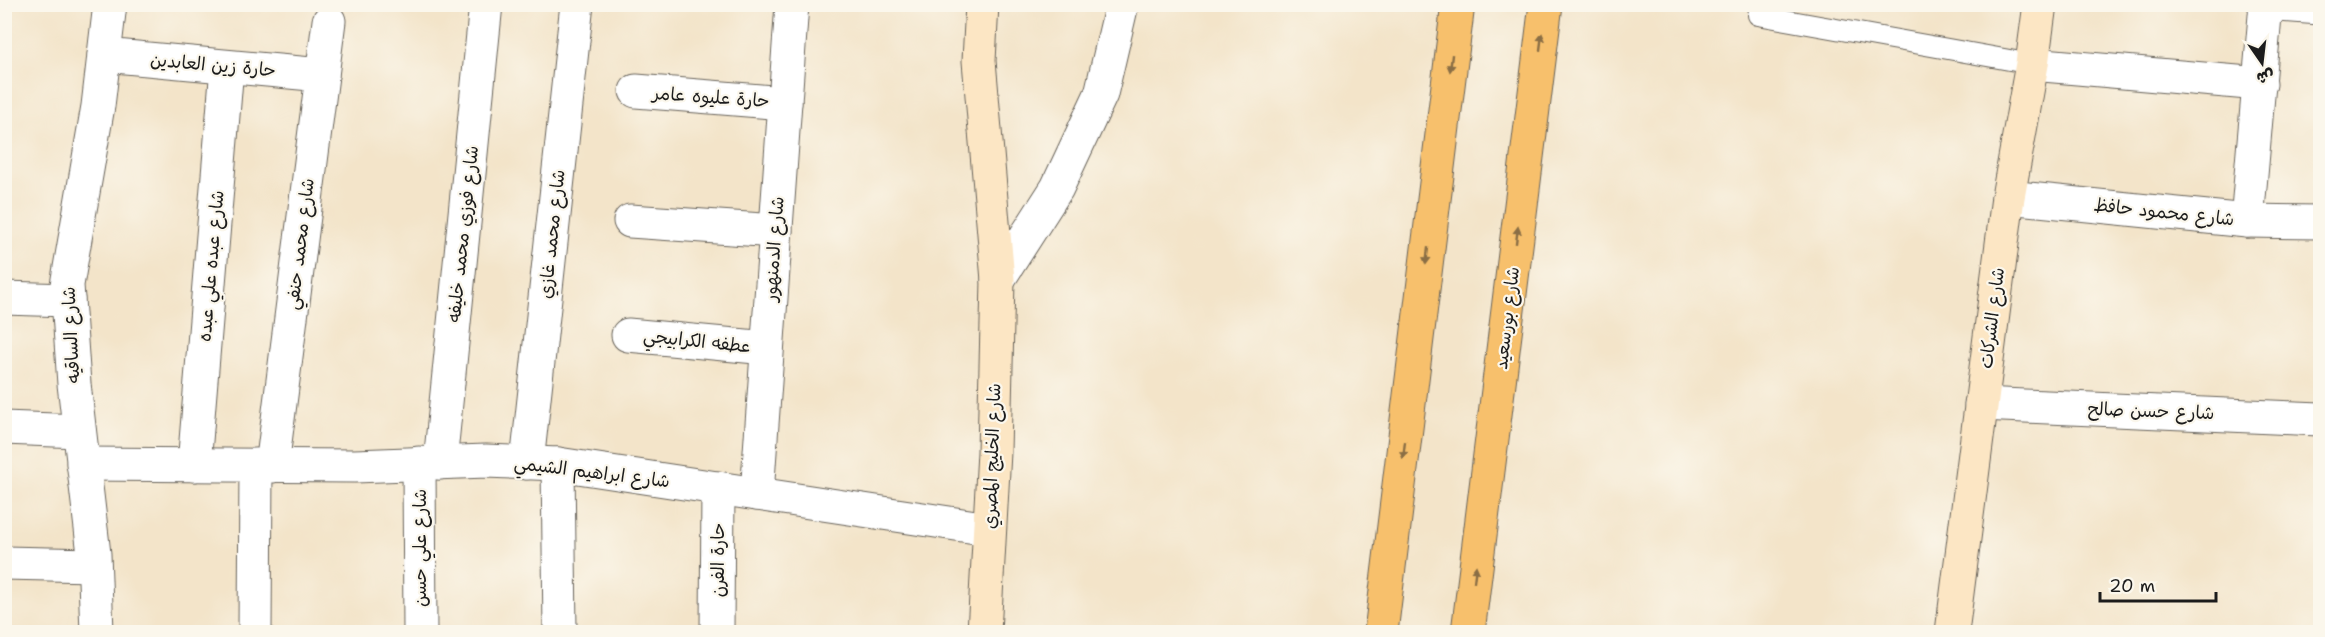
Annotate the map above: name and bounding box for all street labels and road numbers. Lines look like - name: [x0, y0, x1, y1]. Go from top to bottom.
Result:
- street label: حارة زين العابدين: [149, 48, 277, 82]
- street label: حارة عليوه عامر: [650, 81, 770, 113]
- street label: شارع فوزي محمد خليفه: [442, 144, 485, 324]
- street label: شارع محمد غازي: [533, 168, 572, 300]
- street label: شارع محمد حنفي: [280, 177, 324, 312]
- street label: شارع عبده علي عبده: [192, 189, 234, 343]
- street label: شارع محمود حافظ: [2093, 193, 2235, 231]
- street label: شارع الدمنهور: [758, 196, 790, 304]
- street label: شارع بورسعيد: [1489, 265, 1525, 371]
- street label: شارع الشركات: [1974, 266, 2010, 370]
- street label: شارع الساقيه: [56, 286, 86, 384]
- street label: عطفه الكرابيجي: [642, 323, 752, 363]
- street label: شارع الخليج المصري: [977, 383, 1008, 529]
- street label: شارع حسن صالح: [2087, 397, 2215, 425]
- street label: شارع ابراهيم الشيمي: [512, 451, 671, 497]
- street label: شارع علي حسن: [408, 489, 436, 607]
- street label: حارة الفرن: [706, 523, 730, 597]

